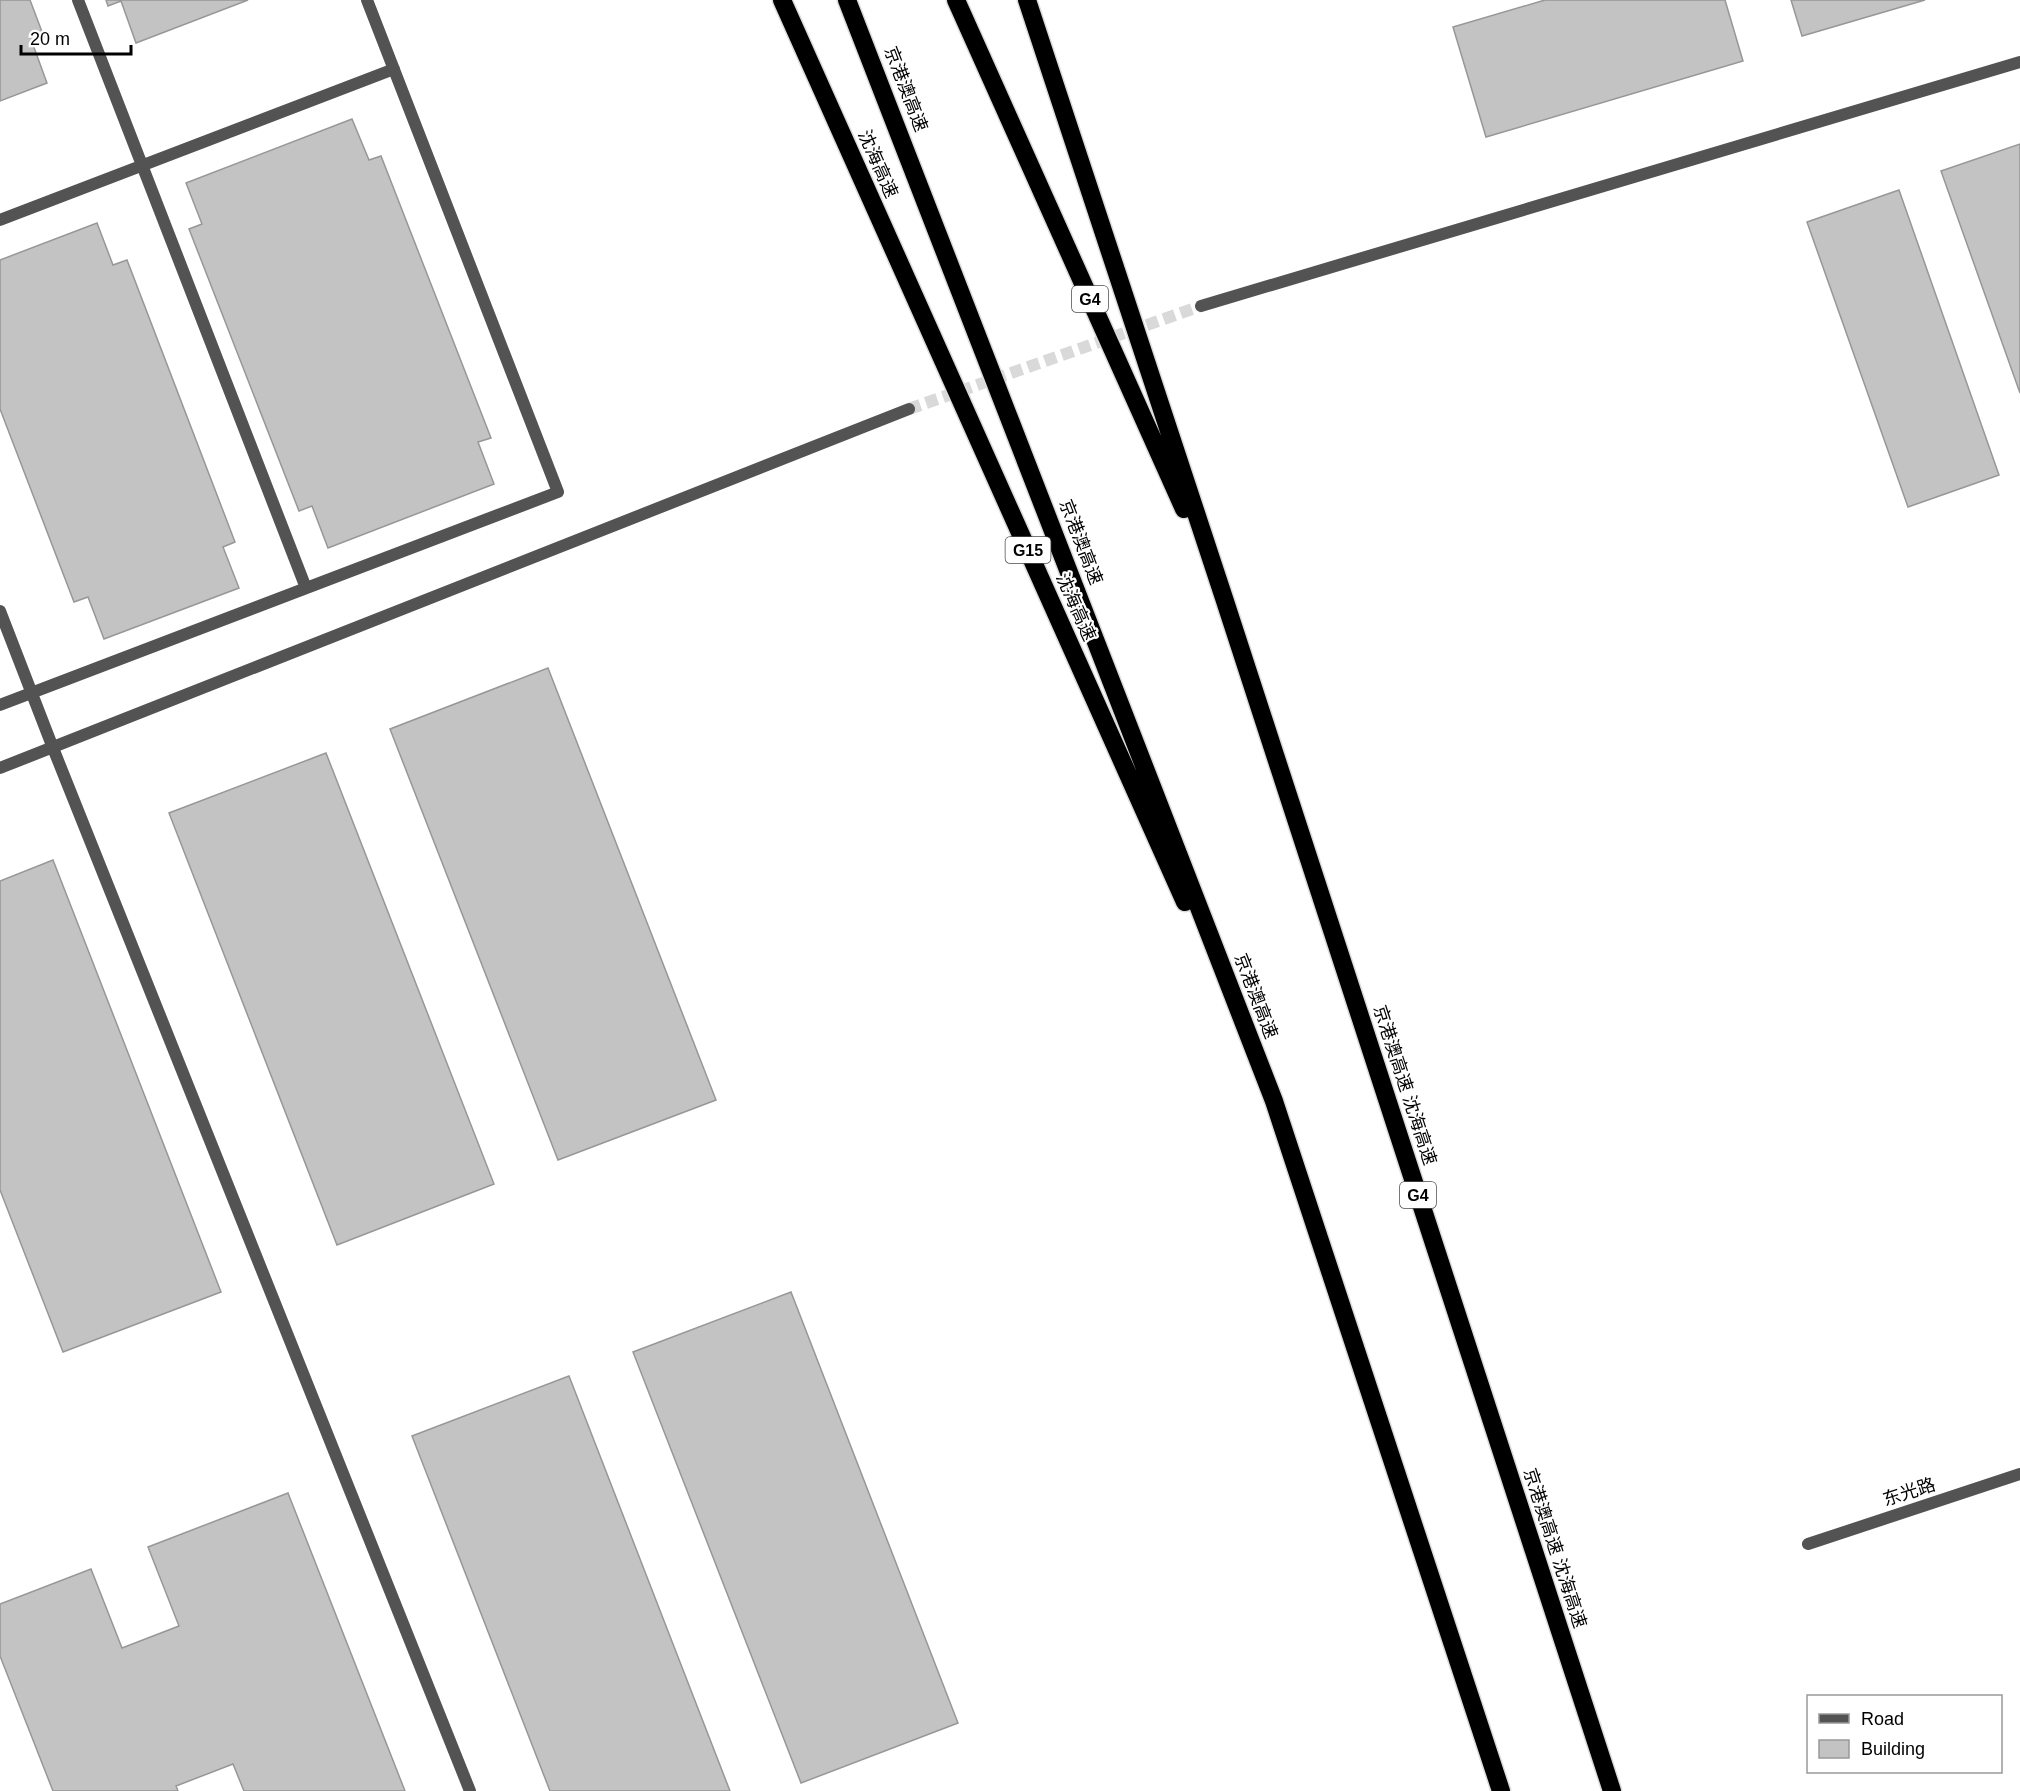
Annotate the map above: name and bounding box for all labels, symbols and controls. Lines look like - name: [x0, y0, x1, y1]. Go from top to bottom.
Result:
- scale bar: [21, 18, 130, 56]
- text: 20 m: [30, 29, 70, 49]
- street label: 京港澳高速: [881, 43, 931, 135]
- street label: 沈海高速: [854, 127, 902, 201]
- road number: G4: [1072, 286, 1108, 312]
- street label: 京港澳高速: [1056, 496, 1106, 588]
- road number: G15: [1006, 537, 1050, 563]
- street label: 沈海高速: [1052, 570, 1100, 644]
- street label: 京港澳高速: [1231, 950, 1281, 1042]
- street label: 京港澳高速 沈海高速: [1370, 1002, 1440, 1168]
- road number: G4: [1400, 1182, 1436, 1208]
- street label: 京港澳高速 沈海高速: [1520, 1465, 1590, 1631]
- street label: 东光路: [1880, 1474, 1938, 1510]
- legend: [1807, 1695, 2002, 1773]
- text: Road: [1861, 1709, 1904, 1729]
- text: Building: [1861, 1739, 1925, 1759]

